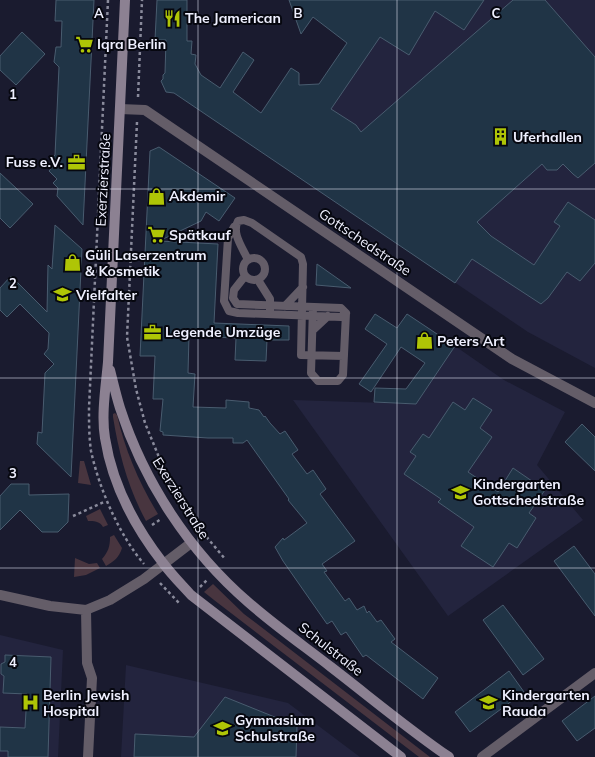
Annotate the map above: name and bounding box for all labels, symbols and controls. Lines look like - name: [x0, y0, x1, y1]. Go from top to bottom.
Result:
- text: A: [94, 5, 104, 21]
- text: B: [294, 5, 303, 21]
- text: C: [492, 5, 501, 21]
- restaurant icon: The Jamerican: [162, 8, 182, 28]
- place label: The Jamerican: [185, 9, 281, 27]
- supermarket icon: Iqra Berlin: [74, 34, 94, 54]
- place label: Iqra Berlin: [97, 35, 166, 53]
- text: 1: [9, 86, 17, 102]
- building icon: Uferhallen: [490, 127, 510, 147]
- place label: Uferhallen: [513, 128, 582, 146]
- street label: Exerzierstraße: [92, 133, 114, 227]
- office icon: Fuss e.V.: [66, 152, 86, 172]
- place label: Fuss e.V.: [6, 153, 63, 171]
- shop icon: Akdemir: [146, 186, 166, 206]
- place label: Akdemir: [169, 187, 226, 205]
- street label: Gottschedstraße: [315, 204, 415, 280]
- supermarket icon: Spätkauf: [146, 225, 166, 245]
- place label: Spätkauf: [169, 226, 231, 244]
- place label: Güli Laserzentrum & Kosmetik: [85, 246, 207, 280]
- shop icon: Güli Laserzentrum & Kosmetik: [62, 253, 82, 273]
- text: 2: [9, 275, 17, 291]
- school or university icon: Vielfalter: [53, 285, 73, 305]
- place label: Vielfalter: [75, 286, 137, 304]
- office icon: Legende Umzüge: [142, 322, 162, 342]
- place label: Legende Umzüge: [165, 323, 281, 341]
- shop icon: Peters Art: [414, 331, 434, 351]
- place label: Peters Art: [437, 332, 505, 350]
- street label: Exerzierstraße: [149, 454, 213, 542]
- text: 3: [9, 465, 17, 481]
- place label: Kindergarten Gottschedstraße: [473, 475, 584, 509]
- school or university icon: Kindergarten Gottschedstraße: [450, 482, 470, 502]
- street label: Schulstraße: [295, 618, 367, 680]
- text: 4: [9, 654, 17, 670]
- place label: Berlin Jewish Hospital: [43, 686, 130, 720]
- place label: Kindergarten Rauda: [502, 686, 590, 720]
- hospital icon: Berlin Jewish Hospital: [20, 693, 40, 713]
- school or university icon: Kindergarten Rauda: [479, 693, 499, 713]
- place label: Gymnasium Schulstraße: [235, 711, 315, 745]
- school or university icon: Gymnasium Schulstraße: [212, 718, 232, 738]

